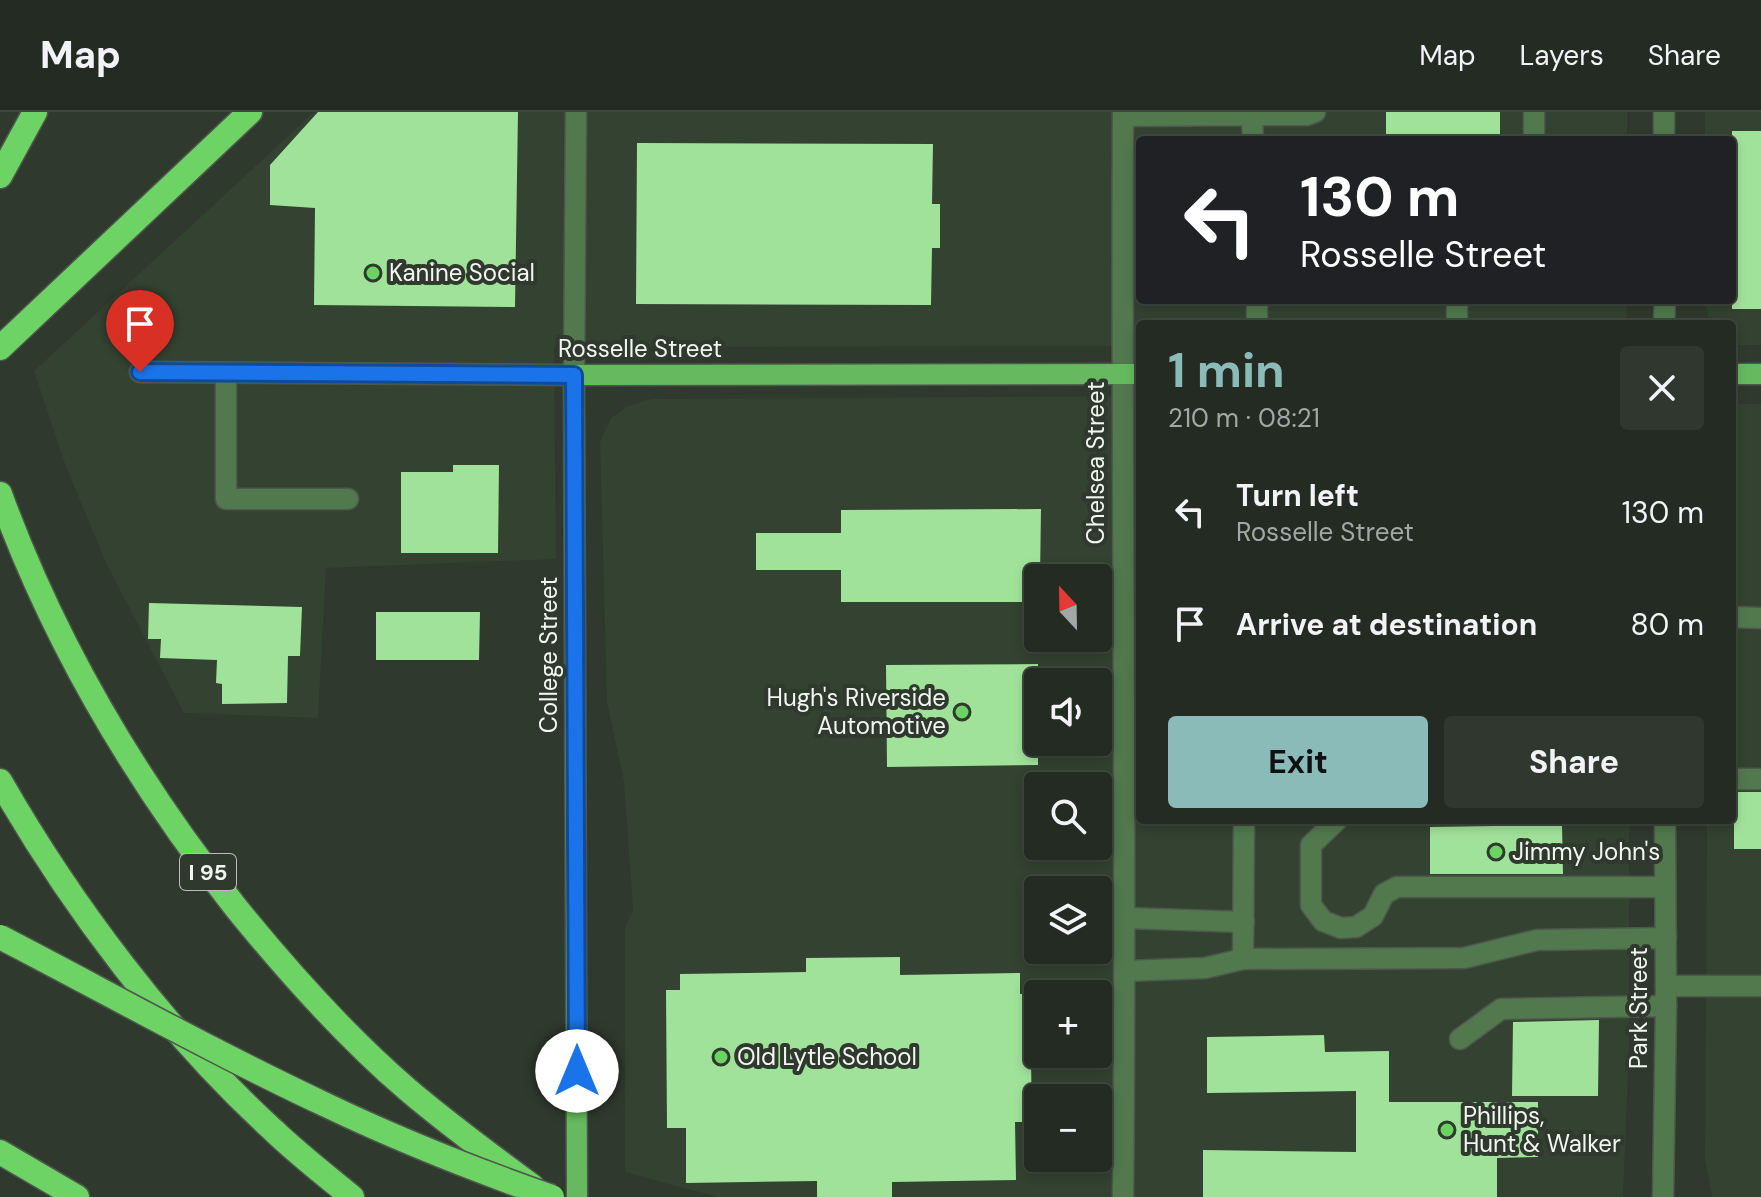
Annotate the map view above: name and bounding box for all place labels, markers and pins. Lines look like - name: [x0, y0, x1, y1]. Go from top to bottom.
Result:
- place label: Kanine Social: [389, 257, 535, 288]
- marker: Kanine Social: [364, 264, 382, 282]
- pin: [106, 290, 174, 372]
- place label: Hugh's Riverside Automotive: [767, 682, 946, 741]
- marker: Hugh's Riverside Automotive: [953, 703, 971, 721]
- place label: Jimmy John's: [1512, 836, 1660, 867]
- marker: Jimmy John's: [1487, 843, 1505, 861]
- place label: Old Lytle School: [737, 1041, 917, 1072]
- marker: Old Lytle School: [712, 1048, 730, 1066]
- place label: Phillips, Hunt & Walker: [1463, 1100, 1621, 1159]
- marker: Phillips, Hunt & Walker: [1438, 1121, 1456, 1139]

